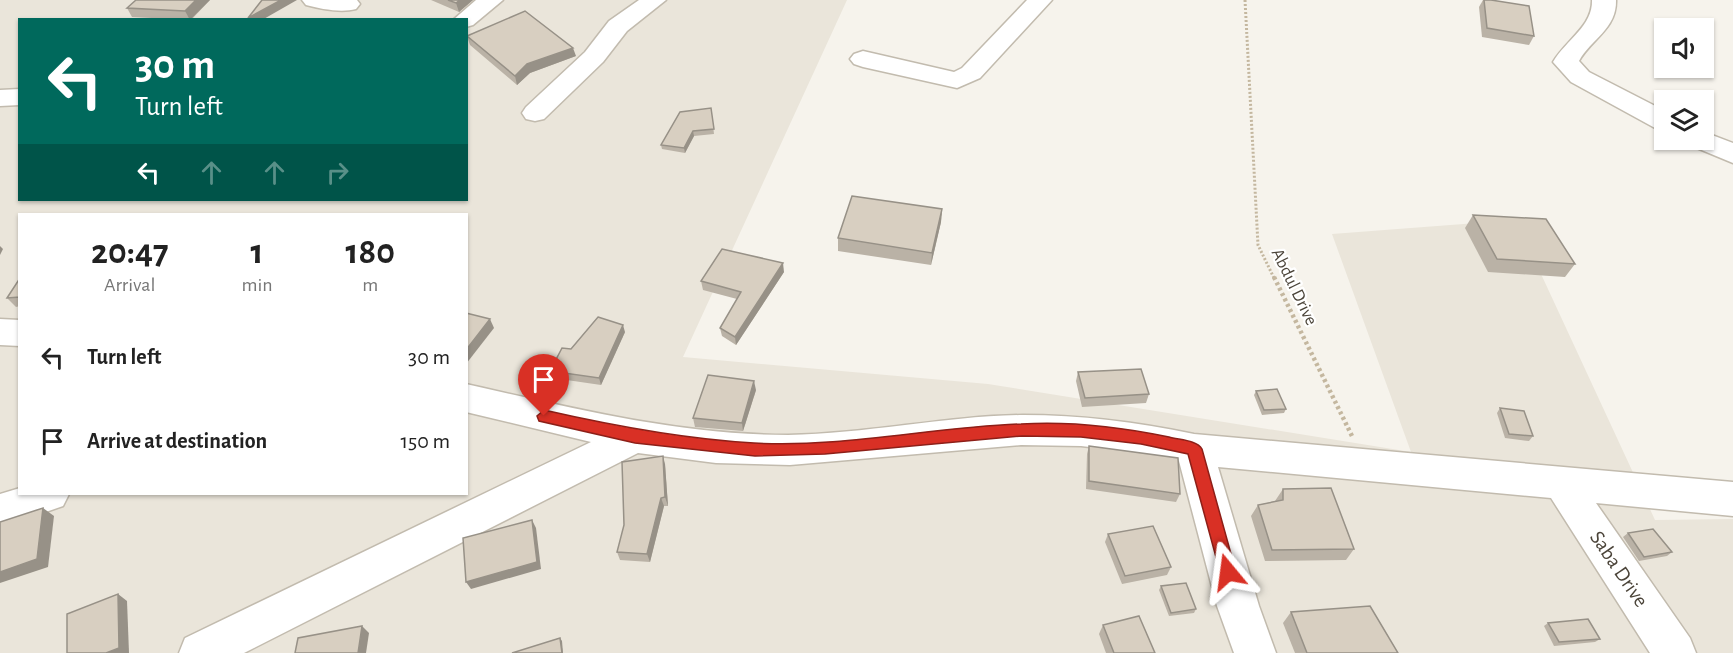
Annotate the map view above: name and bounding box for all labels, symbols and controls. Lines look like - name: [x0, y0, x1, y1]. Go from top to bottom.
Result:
- map controls: [1654, 18, 1714, 150]
- button: sound: [1654, 18, 1714, 78]
- icon: left: [36, 42, 114, 120]
- text: 30 m: [135, 44, 215, 86]
- button: layers: [1654, 90, 1714, 150]
- text: Turn left: [135, 93, 223, 120]
- icon: left: [132, 156, 165, 189]
- icon: ahead: [195, 156, 228, 189]
- icon: ahead: [258, 156, 291, 189]
- icon: right: [321, 156, 354, 189]
- text: 20:47: [91, 234, 169, 270]
- text: 1: [251, 234, 264, 270]
- text: 180: [346, 234, 395, 270]
- street label: Abdul Drive: [1268, 246, 1320, 328]
- text: Arrival: [104, 275, 155, 295]
- text: min: [241, 275, 273, 295]
- text: m: [362, 275, 378, 295]
- icon: left: [36, 341, 69, 374]
- text: Turn left: [87, 346, 161, 368]
- text: 30 m: [408, 346, 450, 368]
- pin: [518, 354, 569, 416]
- icon: arrive: [527, 363, 560, 396]
- icon: arrive: [36, 425, 69, 458]
- text: Arrive at destination: [87, 430, 267, 452]
- text: 150 m: [400, 430, 450, 452]
- street label: Saba Drive: [1586, 527, 1652, 611]
- position arrow: [1196, 540, 1260, 604]

